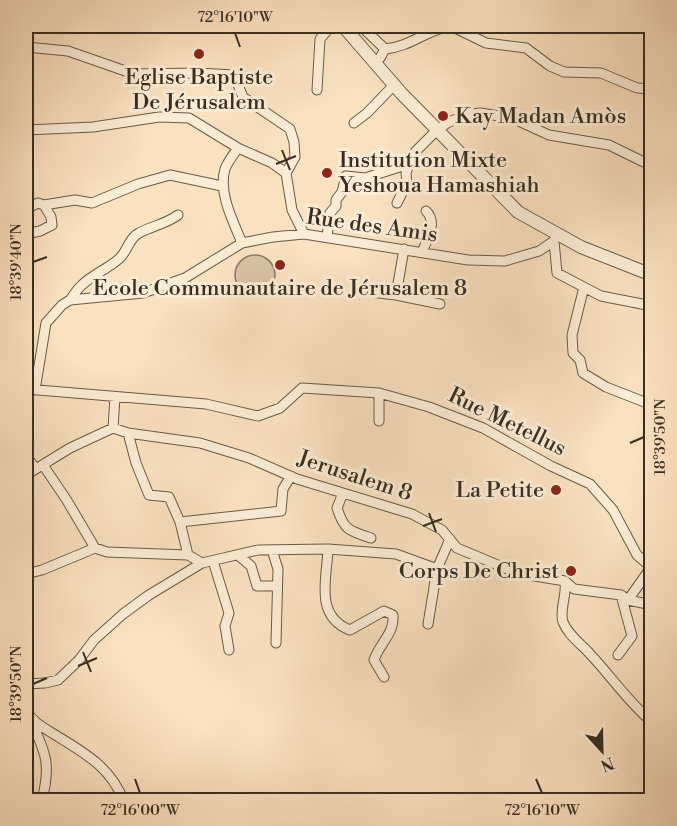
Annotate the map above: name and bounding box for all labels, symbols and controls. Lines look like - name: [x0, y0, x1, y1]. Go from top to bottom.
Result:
- text: 72°16'10"W: [197, 8, 273, 27]
- marker: Eglise Baptiste De Jérusalem: [192, 47, 206, 61]
- place label: Eglise Baptiste De Jérusalem: [125, 64, 273, 116]
- place label: Kay Madan Amòs: [455, 103, 626, 130]
- marker: Kay Madan Amòs: [436, 109, 450, 123]
- place label: Institution Mixte Yeshoua Hamashiah: [338, 147, 540, 199]
- marker: Institution Mixte Yeshoua Hamashiah: [320, 166, 334, 180]
- street label: Rue des Amis: [305, 203, 439, 249]
- text: 18°39'40"N: [7, 223, 26, 301]
- marker: Ecole Communautaire de Jérusalem 8: [273, 258, 287, 272]
- place label: Ecole Communautaire de Jérusalem 8: [93, 275, 467, 302]
- street label: Rue Metellus: [444, 382, 570, 462]
- text: 18°39'50"N: [651, 399, 670, 475]
- street label: Jerusalem 8: [293, 444, 416, 507]
- place label: La Petite: [456, 477, 544, 504]
- marker: La Petite: [549, 483, 563, 497]
- place label: Corps De Christ: [399, 558, 559, 585]
- marker: Corps De Christ: [564, 564, 578, 578]
- text: 18°39'50"N: [7, 646, 26, 722]
- north arrow: [572, 721, 632, 781]
- text: N: [597, 752, 617, 776]
- text: 72°16'00"W: [100, 801, 180, 820]
- text: 72°16'10"W: [504, 801, 580, 820]

